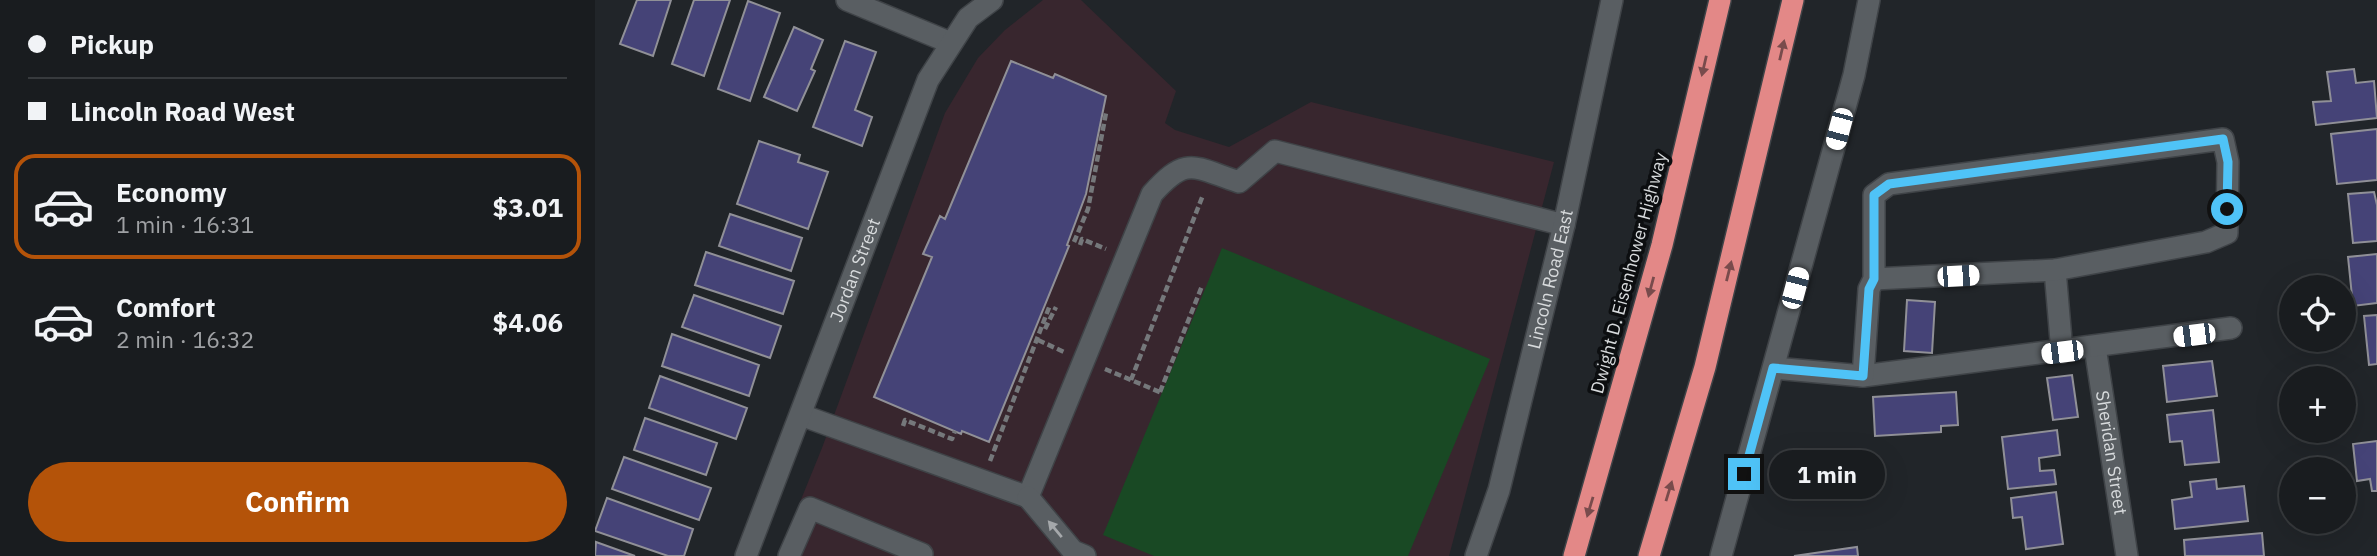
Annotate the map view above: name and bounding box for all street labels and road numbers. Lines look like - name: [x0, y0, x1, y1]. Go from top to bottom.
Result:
- street label: Dwight D. Eisenhower Highway: [1585, 150, 1672, 396]
- street label: Lincoln Road East: [1522, 207, 1578, 351]
- street label: Jordan Street: [824, 215, 885, 325]
- street label: Sheridan Street: [2091, 389, 2133, 517]

